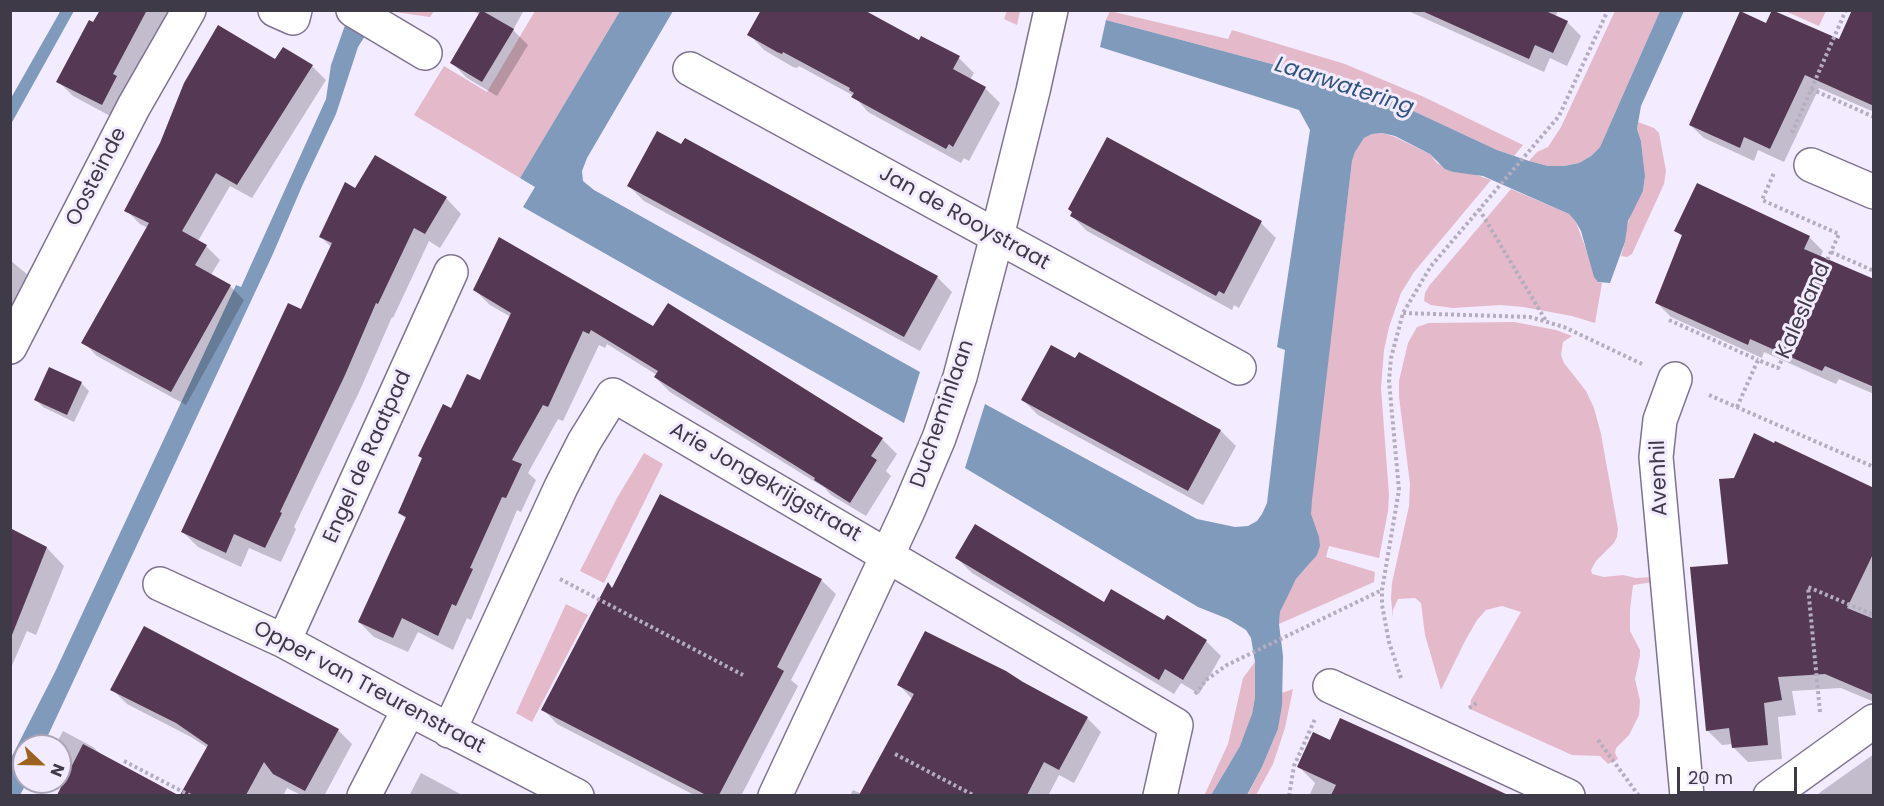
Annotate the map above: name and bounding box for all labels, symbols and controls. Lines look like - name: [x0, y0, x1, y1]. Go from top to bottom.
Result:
- water label: Laarwatering: [1271, 52, 1417, 122]
- street label: Oosteinde: [61, 123, 133, 231]
- street label: Jan de Rooystraat: [874, 162, 1054, 276]
- street label: Kalesland: [1772, 259, 1836, 363]
- street label: Ducheminlaan: [906, 337, 980, 491]
- street label: Engel de Raatpad: [319, 367, 417, 547]
- street label: Arie Jongekrijgstraat: [665, 418, 865, 548]
- street label: Avenhil: [1646, 440, 1674, 516]
- street label: Opper van Treurenstraat: [249, 616, 489, 760]
- north arrow: [12, 734, 72, 794]
- scale bar: [1680, 755, 1800, 793]
- text: N: [44, 760, 70, 780]
- text: 20 m: [1688, 765, 1733, 790]

